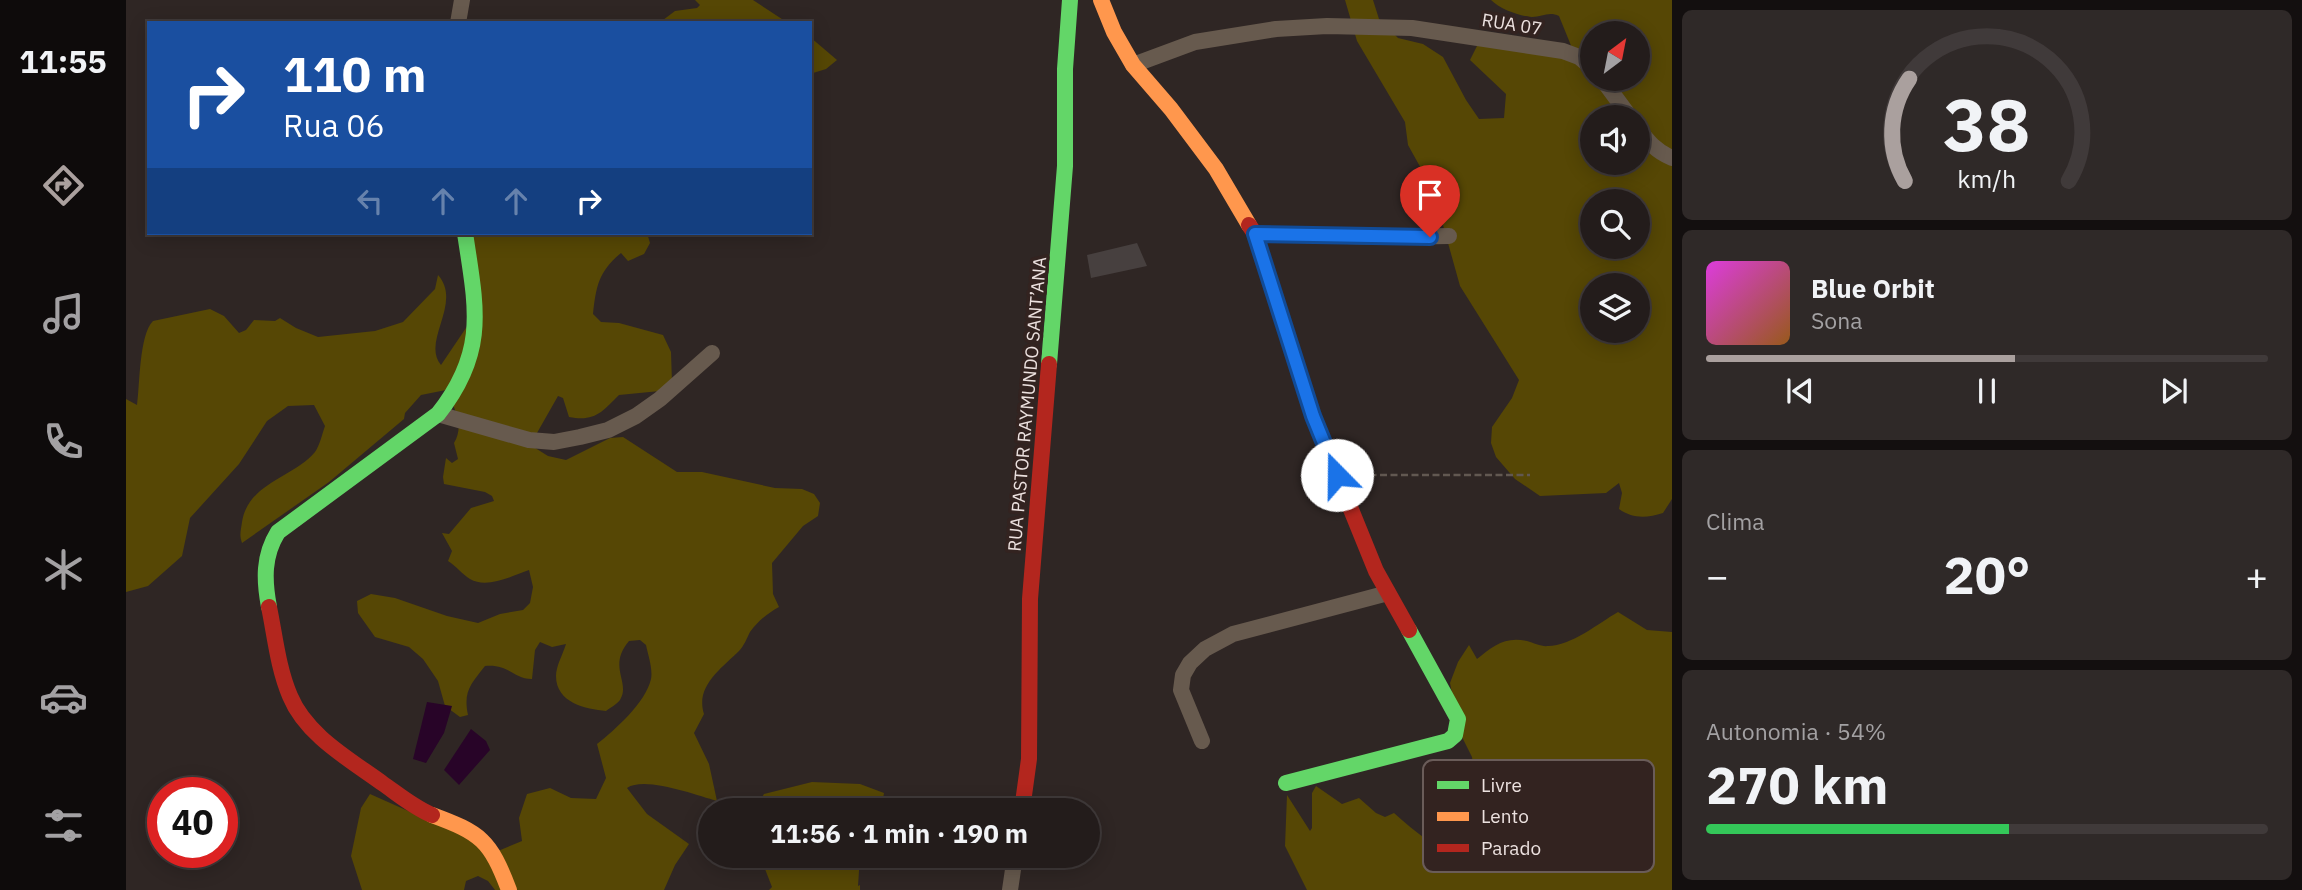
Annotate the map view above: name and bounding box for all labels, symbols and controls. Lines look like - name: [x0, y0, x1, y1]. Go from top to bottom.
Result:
- street label: RUA 07: [1480, 8, 1544, 40]
- north arrow: [1580, 21, 1650, 91]
- map controls: [1580, 21, 1650, 343]
- text: 11:55: [19, 40, 107, 82]
- text: 110 m: [283, 42, 427, 105]
- icon: right: [168, 49, 259, 140]
- text: 38: [1943, 76, 2031, 171]
- text: Rua 06: [283, 104, 385, 146]
- button: sound: [1580, 105, 1650, 175]
- icon: directions: [39, 161, 88, 210]
- text: km/h: [1958, 162, 2016, 195]
- pin: [1400, 165, 1460, 237]
- icon: arrive: [1411, 176, 1449, 214]
- icon: left: [351, 182, 389, 220]
- icon: ahead: [424, 182, 462, 220]
- icon: ahead: [497, 182, 535, 220]
- icon: right: [570, 182, 608, 220]
- button: search: [1580, 189, 1650, 259]
- street label: RUA PASTOR RAYMUNDO SANT’ANA: [1003, 255, 1051, 552]
- text: Blue Orbit: [1811, 271, 1935, 305]
- button: layers: [1580, 273, 1650, 343]
- icon: music: [39, 289, 88, 338]
- text: Sona: [1811, 305, 1863, 335]
- icon: previous: [1781, 372, 1819, 410]
- icon: pause: [1968, 372, 2006, 410]
- icon: next: [2155, 372, 2193, 410]
- icon: phone: [39, 417, 88, 466]
- position arrow: [1300, 438, 1374, 512]
- text: Clima: [1706, 506, 1765, 536]
- text: 20°: [1944, 541, 2030, 608]
- icon: climate: [39, 545, 88, 594]
- text: −: [1706, 551, 1729, 600]
- text: +: [2245, 551, 2268, 600]
- icon: car: [39, 673, 88, 722]
- text: Autonomia · 54%: [1706, 716, 1886, 746]
- text: 270 km: [1706, 751, 1888, 818]
- legend: [1423, 760, 1654, 872]
- text: Livre: [1481, 773, 1522, 797]
- speed limit sign: 40: [147, 777, 238, 868]
- icon: filters: [39, 801, 88, 850]
- text: Lento: [1481, 804, 1529, 828]
- text: 11:56 · 1 min · 190 m: [770, 816, 1028, 850]
- text: Parado: [1481, 836, 1541, 860]

